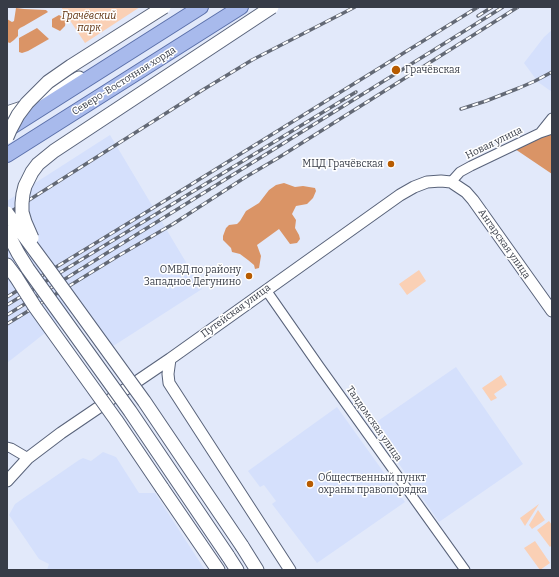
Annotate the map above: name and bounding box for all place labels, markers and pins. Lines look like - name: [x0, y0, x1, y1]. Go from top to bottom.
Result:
- marker: Грачёвская: [390, 64, 402, 76]
- place label: Грачёвская: [405, 64, 460, 76]
- place label: МЦД Грачёвская: [302, 158, 383, 170]
- marker: МЦД Грачёвская: [386, 159, 396, 169]
- place label: ОМВД по району Западное Дегунино: [144, 264, 241, 288]
- marker: ОМВД по району Западное Дегунино: [244, 271, 254, 281]
- place label: Общественный пункт охраны правопорядка: [318, 472, 427, 496]
- marker: Общественный пункт охраны правопорядка: [305, 479, 315, 489]

